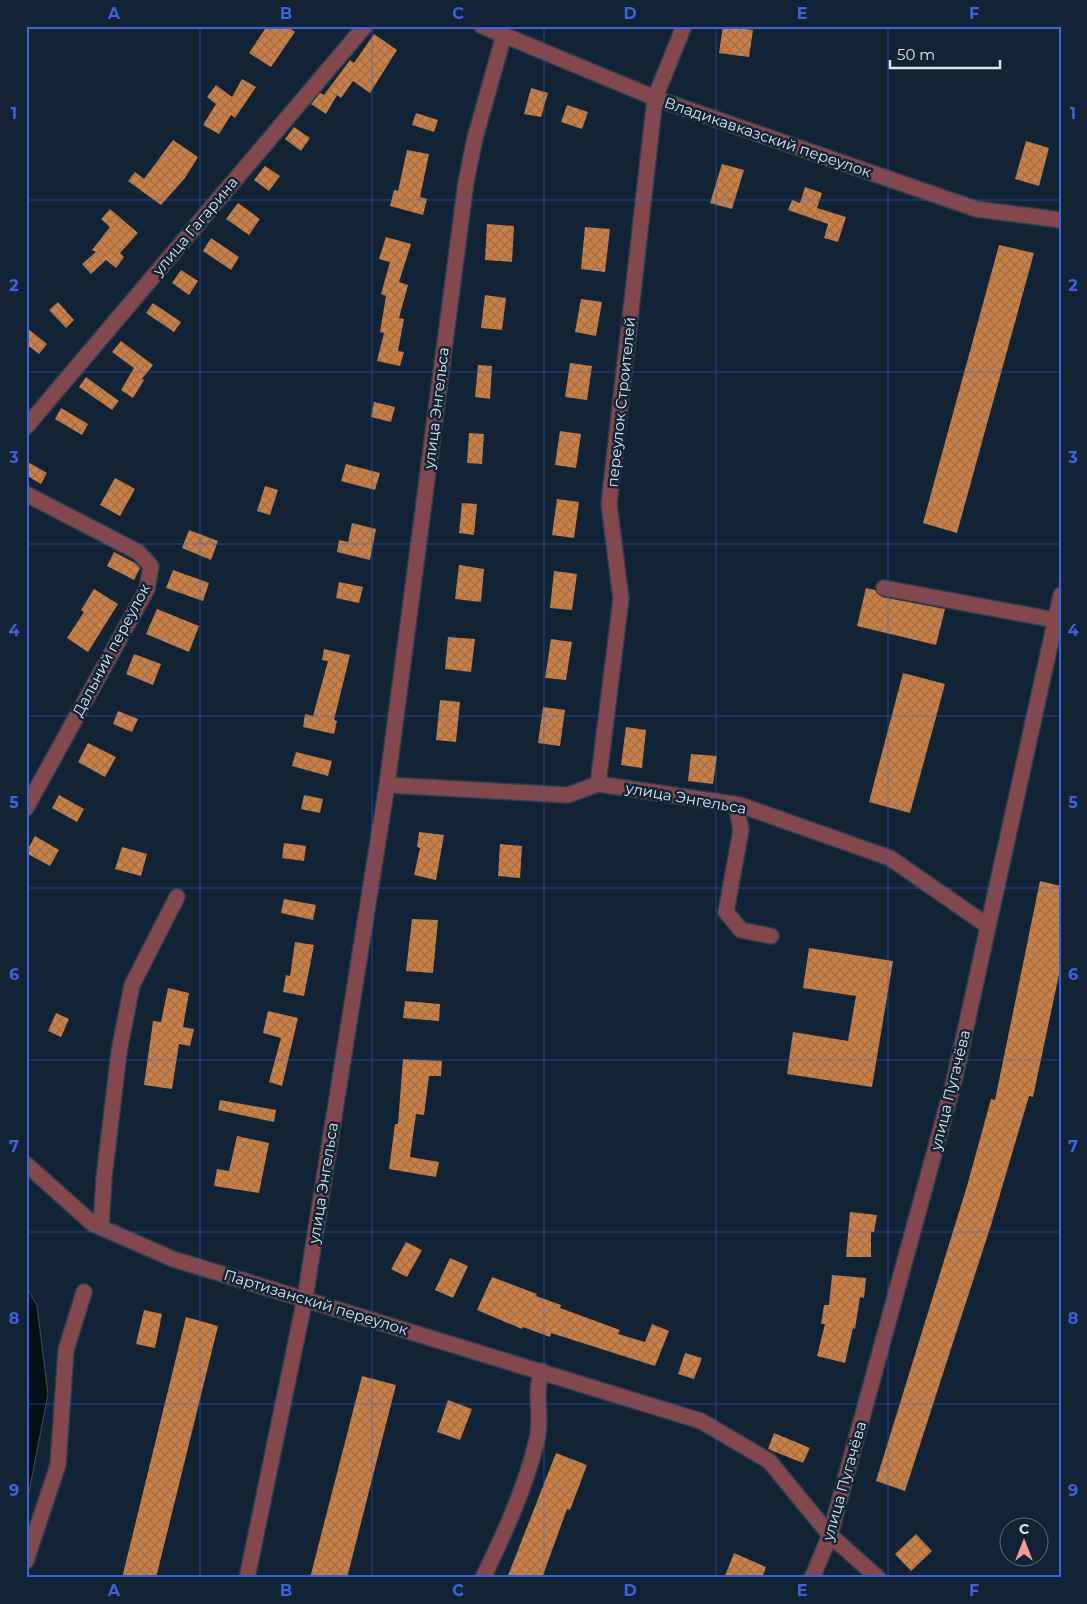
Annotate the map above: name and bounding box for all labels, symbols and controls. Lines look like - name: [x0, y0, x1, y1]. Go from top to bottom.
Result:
- text: A: [107, 4, 121, 23]
- text: B: [280, 4, 292, 23]
- text: C: [452, 4, 464, 23]
- text: D: [623, 4, 637, 23]
- text: E: [797, 4, 807, 23]
- text: F: [969, 4, 979, 23]
- scale bar: [890, 38, 1000, 70]
- text: 50 m: [897, 45, 935, 64]
- street label: Владикавказский переулок: [662, 93, 874, 181]
- text: 1: [11, 104, 17, 123]
- text: 1: [1070, 104, 1076, 123]
- street label: улица Гагарина: [148, 173, 242, 280]
- text: 2: [9, 276, 19, 295]
- text: 2: [1068, 276, 1078, 295]
- street label: переулок Строителей: [603, 316, 639, 488]
- street label: улица Энгельса: [419, 346, 453, 471]
- text: 3: [8, 448, 19, 467]
- text: 3: [1067, 448, 1078, 467]
- street label: Дальний переулок: [68, 580, 154, 720]
- text: 4: [8, 621, 20, 640]
- text: 4: [1067, 621, 1079, 640]
- street label: улица Энгельса: [623, 778, 748, 818]
- text: 5: [9, 793, 19, 812]
- text: 5: [1068, 793, 1078, 812]
- text: 6: [9, 965, 19, 984]
- text: 6: [1068, 965, 1078, 984]
- street label: улица Пугачёва: [926, 1028, 974, 1153]
- street label: улица Энгельса: [304, 1121, 342, 1246]
- text: 7: [9, 1137, 19, 1156]
- text: 7: [1068, 1137, 1078, 1156]
- street label: Партизанский переулок: [222, 1265, 411, 1339]
- text: 8: [9, 1309, 19, 1328]
- text: 8: [1068, 1309, 1078, 1328]
- street label: улица Пугачёва: [818, 1419, 870, 1544]
- text: 9: [9, 1481, 19, 1500]
- text: 9: [1068, 1481, 1078, 1500]
- north arrow: [1000, 1516, 1050, 1566]
- text: С: [1019, 1520, 1029, 1538]
- text: A: [107, 1581, 121, 1600]
- text: B: [280, 1581, 292, 1600]
- text: C: [452, 1581, 464, 1600]
- text: D: [623, 1581, 637, 1600]
- text: E: [797, 1581, 807, 1600]
- text: F: [969, 1581, 979, 1600]

